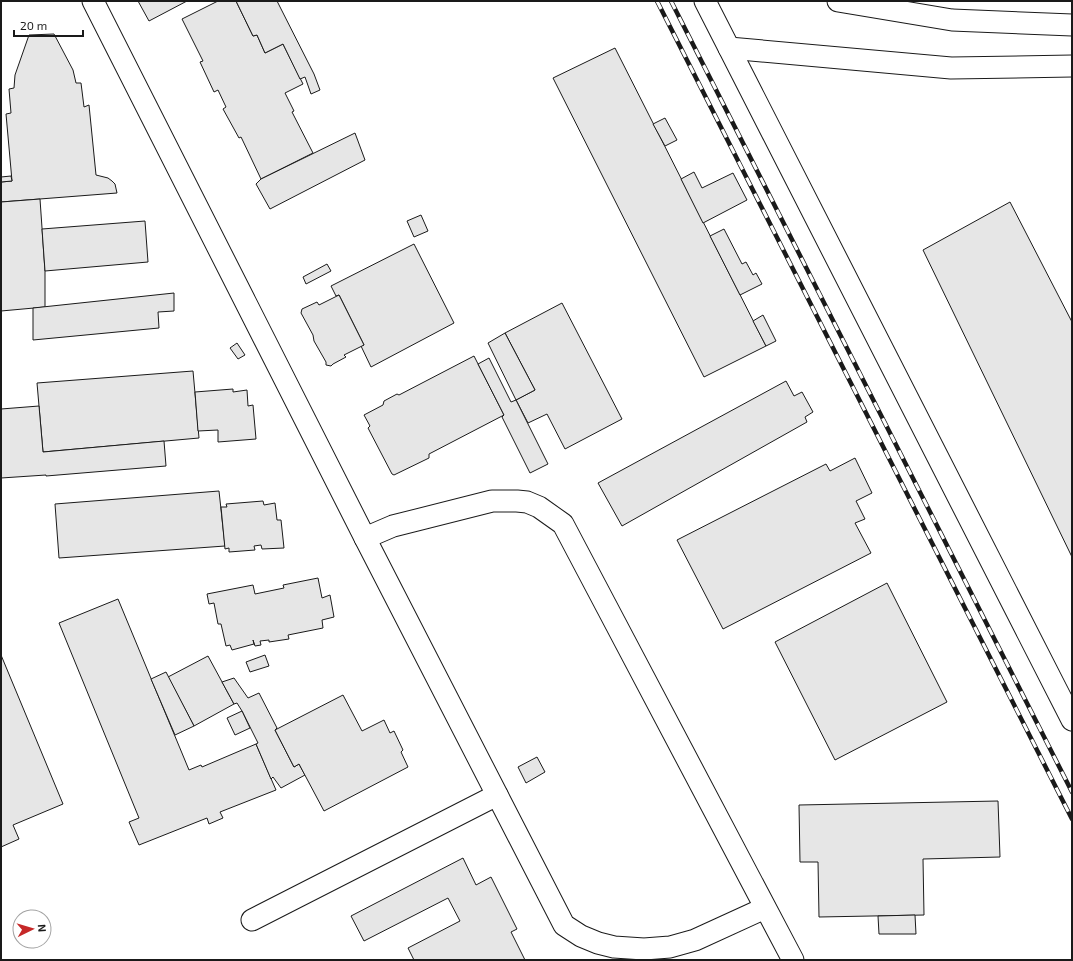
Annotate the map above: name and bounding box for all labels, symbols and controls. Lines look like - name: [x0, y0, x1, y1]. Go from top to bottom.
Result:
- scale bar: [14, 12, 83, 38]
- text: 20 m: [20, 18, 47, 32]
- north arrow: [12, 909, 52, 949]
- text: N: [36, 924, 49, 933]

